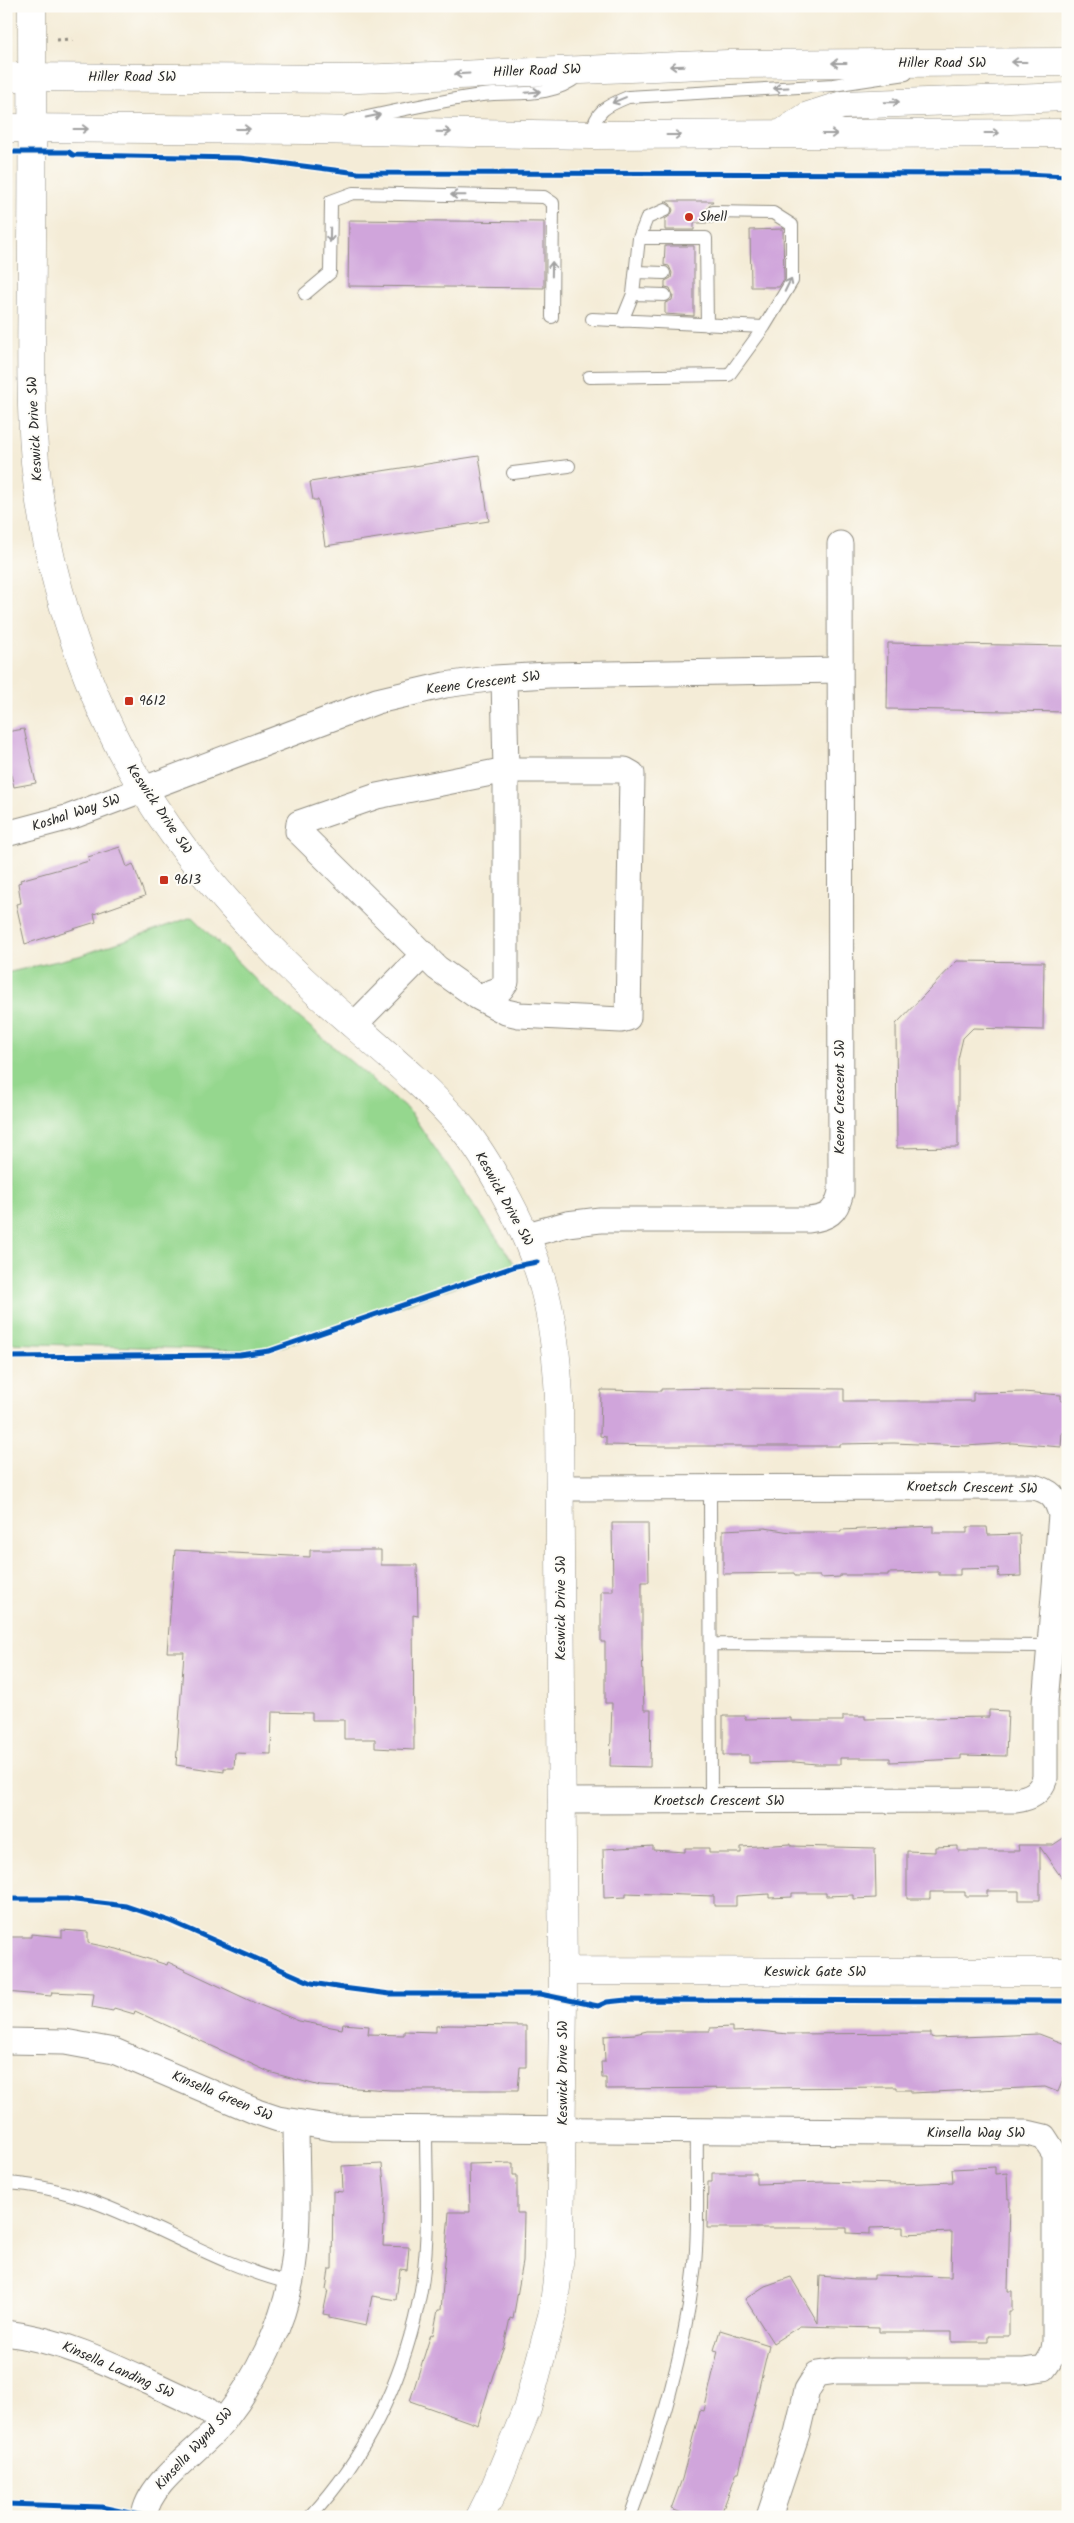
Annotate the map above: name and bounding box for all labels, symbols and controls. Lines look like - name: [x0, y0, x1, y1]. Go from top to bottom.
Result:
- street label: Hiller Road SW: [898, 52, 986, 74]
- one-way arrow: [1011, 57, 1028, 67]
- street label: Hiller Road SW: [493, 58, 582, 84]
- one-way arrow: [831, 58, 848, 68]
- one-way arrow: [669, 61, 685, 71]
- street label: Hiller Road SW: [88, 66, 176, 88]
- one-way arrow: [454, 69, 470, 79]
- one-way arrow: [773, 83, 789, 92]
- one-way arrow: [525, 88, 541, 97]
- one-way arrow: [612, 96, 627, 106]
- one-way arrow: [884, 97, 900, 107]
- one-way arrow: [364, 111, 380, 120]
- one-way arrow: [72, 124, 88, 133]
- one-way arrow: [234, 124, 251, 134]
- one-way arrow: [436, 127, 452, 137]
- one-way arrow: [984, 128, 1000, 138]
- one-way arrow: [821, 129, 837, 139]
- one-way arrow: [666, 130, 682, 140]
- one-way arrow: [450, 191, 466, 200]
- place label: Shell: [699, 206, 728, 228]
- marker: Shell: [683, 211, 695, 223]
- one-way arrow: [325, 226, 335, 243]
- one-way arrow: [547, 261, 557, 277]
- one-way arrow: [783, 278, 793, 293]
- street label: Keswick Drive SW: [21, 376, 49, 482]
- street label: Keene Crescent SW: [425, 665, 541, 701]
- place label: 9612: [139, 690, 166, 712]
- marker: 9612: [123, 695, 135, 707]
- street label: Keswick Drive SW: [121, 759, 197, 859]
- street label: Koshal Way SW: [29, 788, 123, 838]
- place label: 9613: [174, 869, 201, 891]
- marker: 9613: [158, 874, 170, 886]
- street label: Keene Crescent SW: [829, 1039, 851, 1154]
- street label: Keswick Drive SW: [469, 1148, 539, 1250]
- street label: Kroetsch Crescent SW: [906, 1476, 1038, 1500]
- street label: Keswick Drive SW: [550, 1555, 572, 1660]
- street label: Kroetsch Crescent SW: [654, 1790, 785, 1812]
- street label: Keswick Gate SW: [764, 1961, 866, 1983]
- street label: Keswick Drive SW: [552, 2020, 574, 2125]
- street label: Kinsella Green SW: [168, 2065, 276, 2127]
- street label: Kinsella Way SW: [927, 2122, 1025, 2144]
- street label: Kinsella Landing SW: [58, 2335, 178, 2405]
- street label: Kinsella Wynd SW: [150, 2403, 238, 2495]

